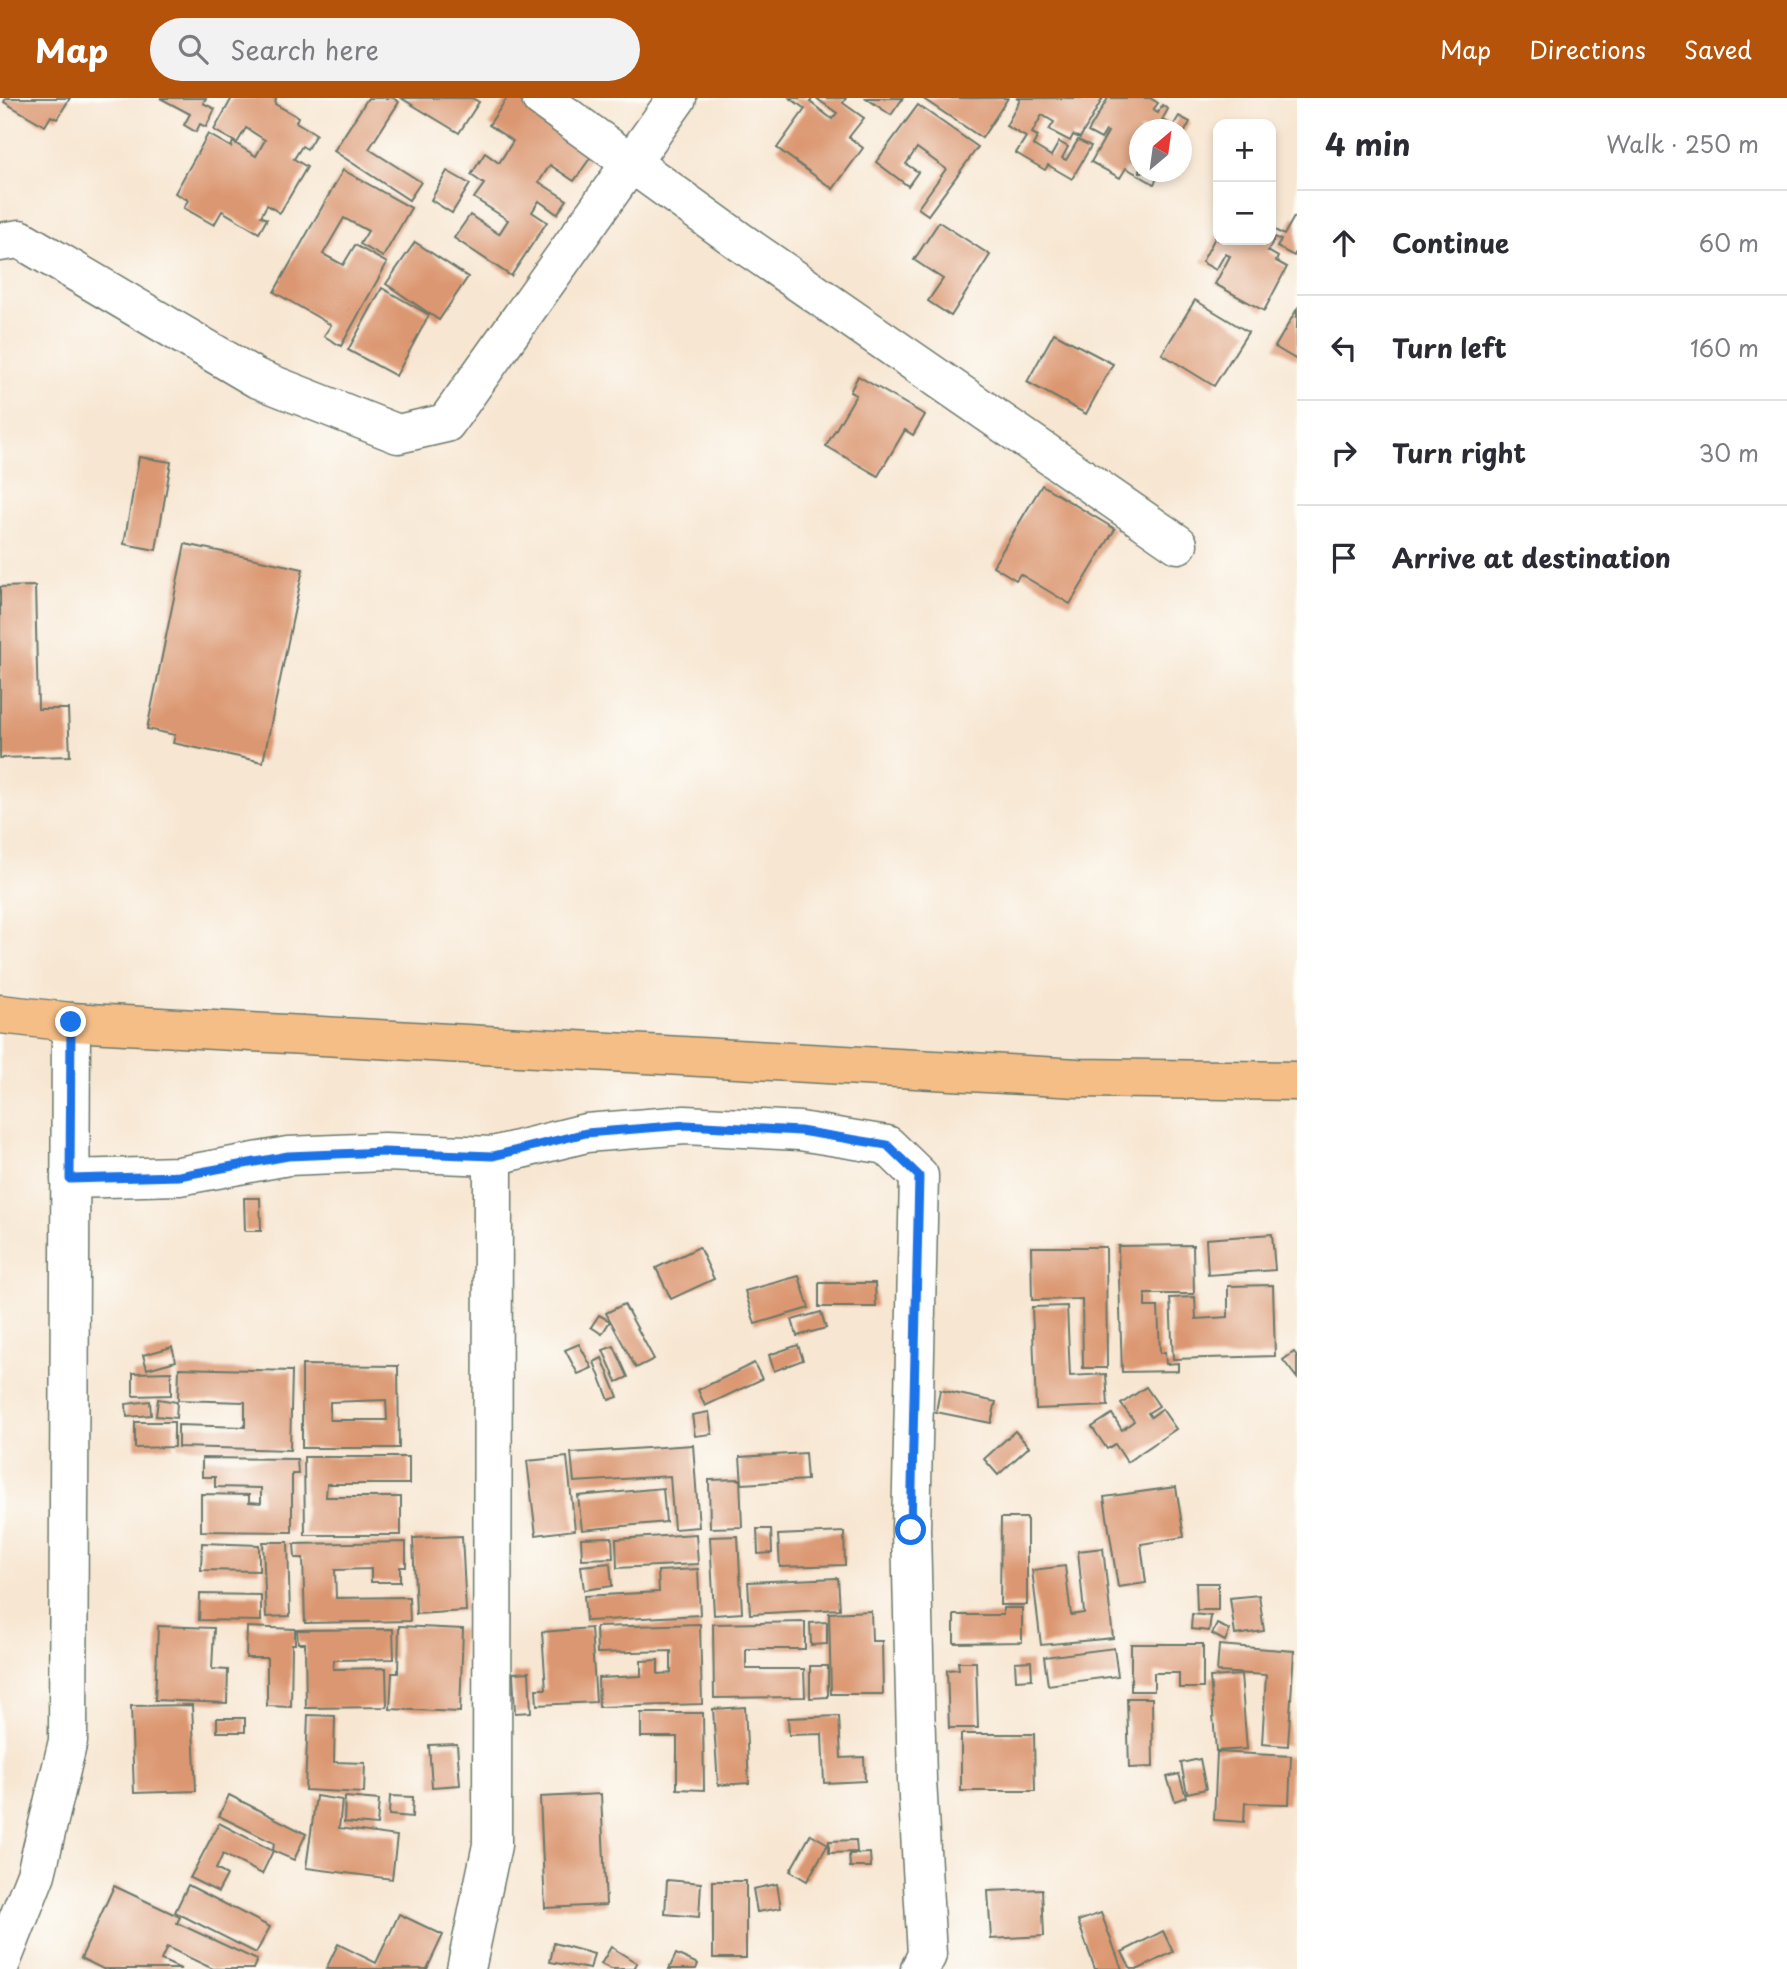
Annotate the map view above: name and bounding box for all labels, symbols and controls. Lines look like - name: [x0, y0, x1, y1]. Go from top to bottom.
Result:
- search box: [150, 18, 640, 81]
- text: Map: [35, 24, 108, 74]
- icon: search: [174, 30, 212, 68]
- text: Search here: [230, 30, 379, 69]
- text: Map: [1440, 31, 1491, 67]
- text: Directions: [1529, 31, 1646, 67]
- text: Saved: [1684, 31, 1752, 67]
- north arrow: [1129, 119, 1192, 182]
- map controls: [1213, 119, 1276, 245]
- button: +: [1213, 119, 1276, 182]
- text: 4 min: [1325, 121, 1411, 166]
- text: Walk · 250 m: [1606, 126, 1759, 161]
- button: −: [1213, 182, 1276, 245]
- text: Continue: [1392, 223, 1509, 262]
- icon: ahead: [1325, 224, 1363, 262]
- text: 60 m: [1699, 225, 1759, 260]
- text: Turn left: [1392, 328, 1507, 367]
- icon: left: [1325, 329, 1363, 367]
- text: 160 m: [1690, 330, 1759, 365]
- text: Turn right: [1392, 433, 1526, 472]
- icon: right: [1325, 434, 1363, 472]
- text: 30 m: [1698, 435, 1759, 470]
- text: Arrive at destination: [1392, 538, 1671, 577]
- icon: arrive: [1325, 539, 1363, 577]
- route end: [55, 1006, 86, 1037]
- route start: [895, 1514, 926, 1545]

